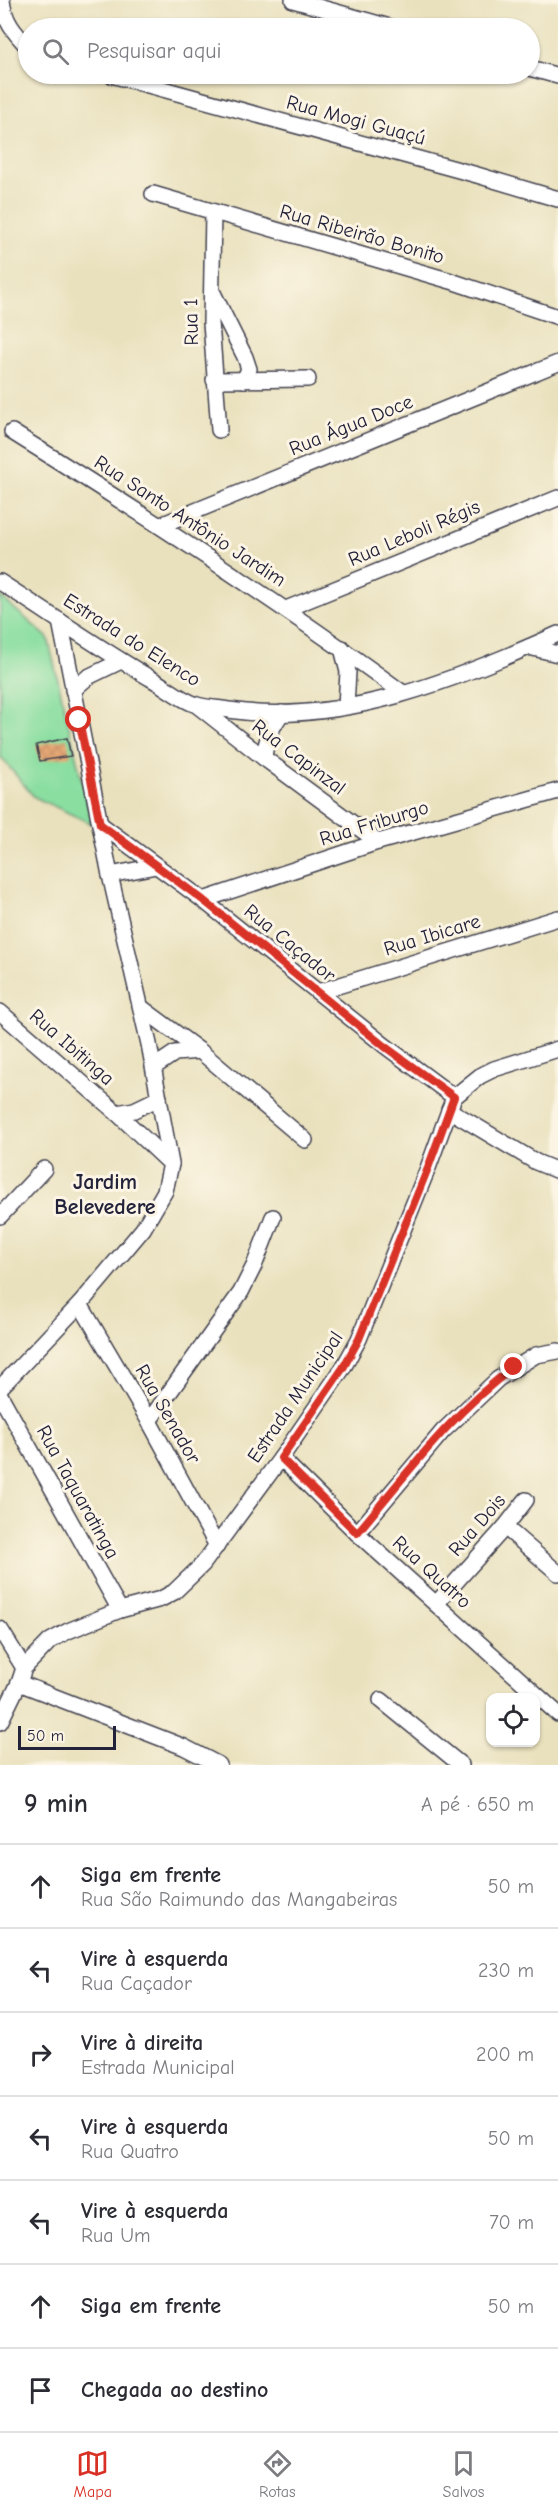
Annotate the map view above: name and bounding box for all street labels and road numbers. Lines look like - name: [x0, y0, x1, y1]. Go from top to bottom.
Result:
- street label: Rua Mogi Guaçú: [284, 90, 428, 150]
- street label: Rua Ribeirão Bonito: [277, 200, 447, 268]
- street label: Rua 1: [179, 298, 203, 346]
- street label: Rua Água Doce: [285, 389, 416, 460]
- street label: Rua Santo Antônio Jardim: [90, 450, 290, 592]
- street label: Rua Leboli Régis: [345, 495, 483, 571]
- street label: Estrada do Elenco: [59, 589, 205, 691]
- street label: Rua Capinzal: [248, 714, 350, 800]
- street label: Rua Friburgo: [317, 796, 431, 850]
- street label: Rua Caçador: [240, 899, 340, 987]
- street label: Rua Ibicare: [381, 909, 483, 961]
- street label: Rua Ibitinga: [25, 1004, 119, 1090]
- street label: Estrada Municipal: [242, 1327, 348, 1467]
- street label: Rua Senador: [130, 1360, 206, 1468]
- street label: Rua Taquaratinga: [32, 1421, 124, 1563]
- street label: Rua Dois: [444, 1489, 510, 1561]
- street label: Rua Quatro: [388, 1531, 476, 1613]

